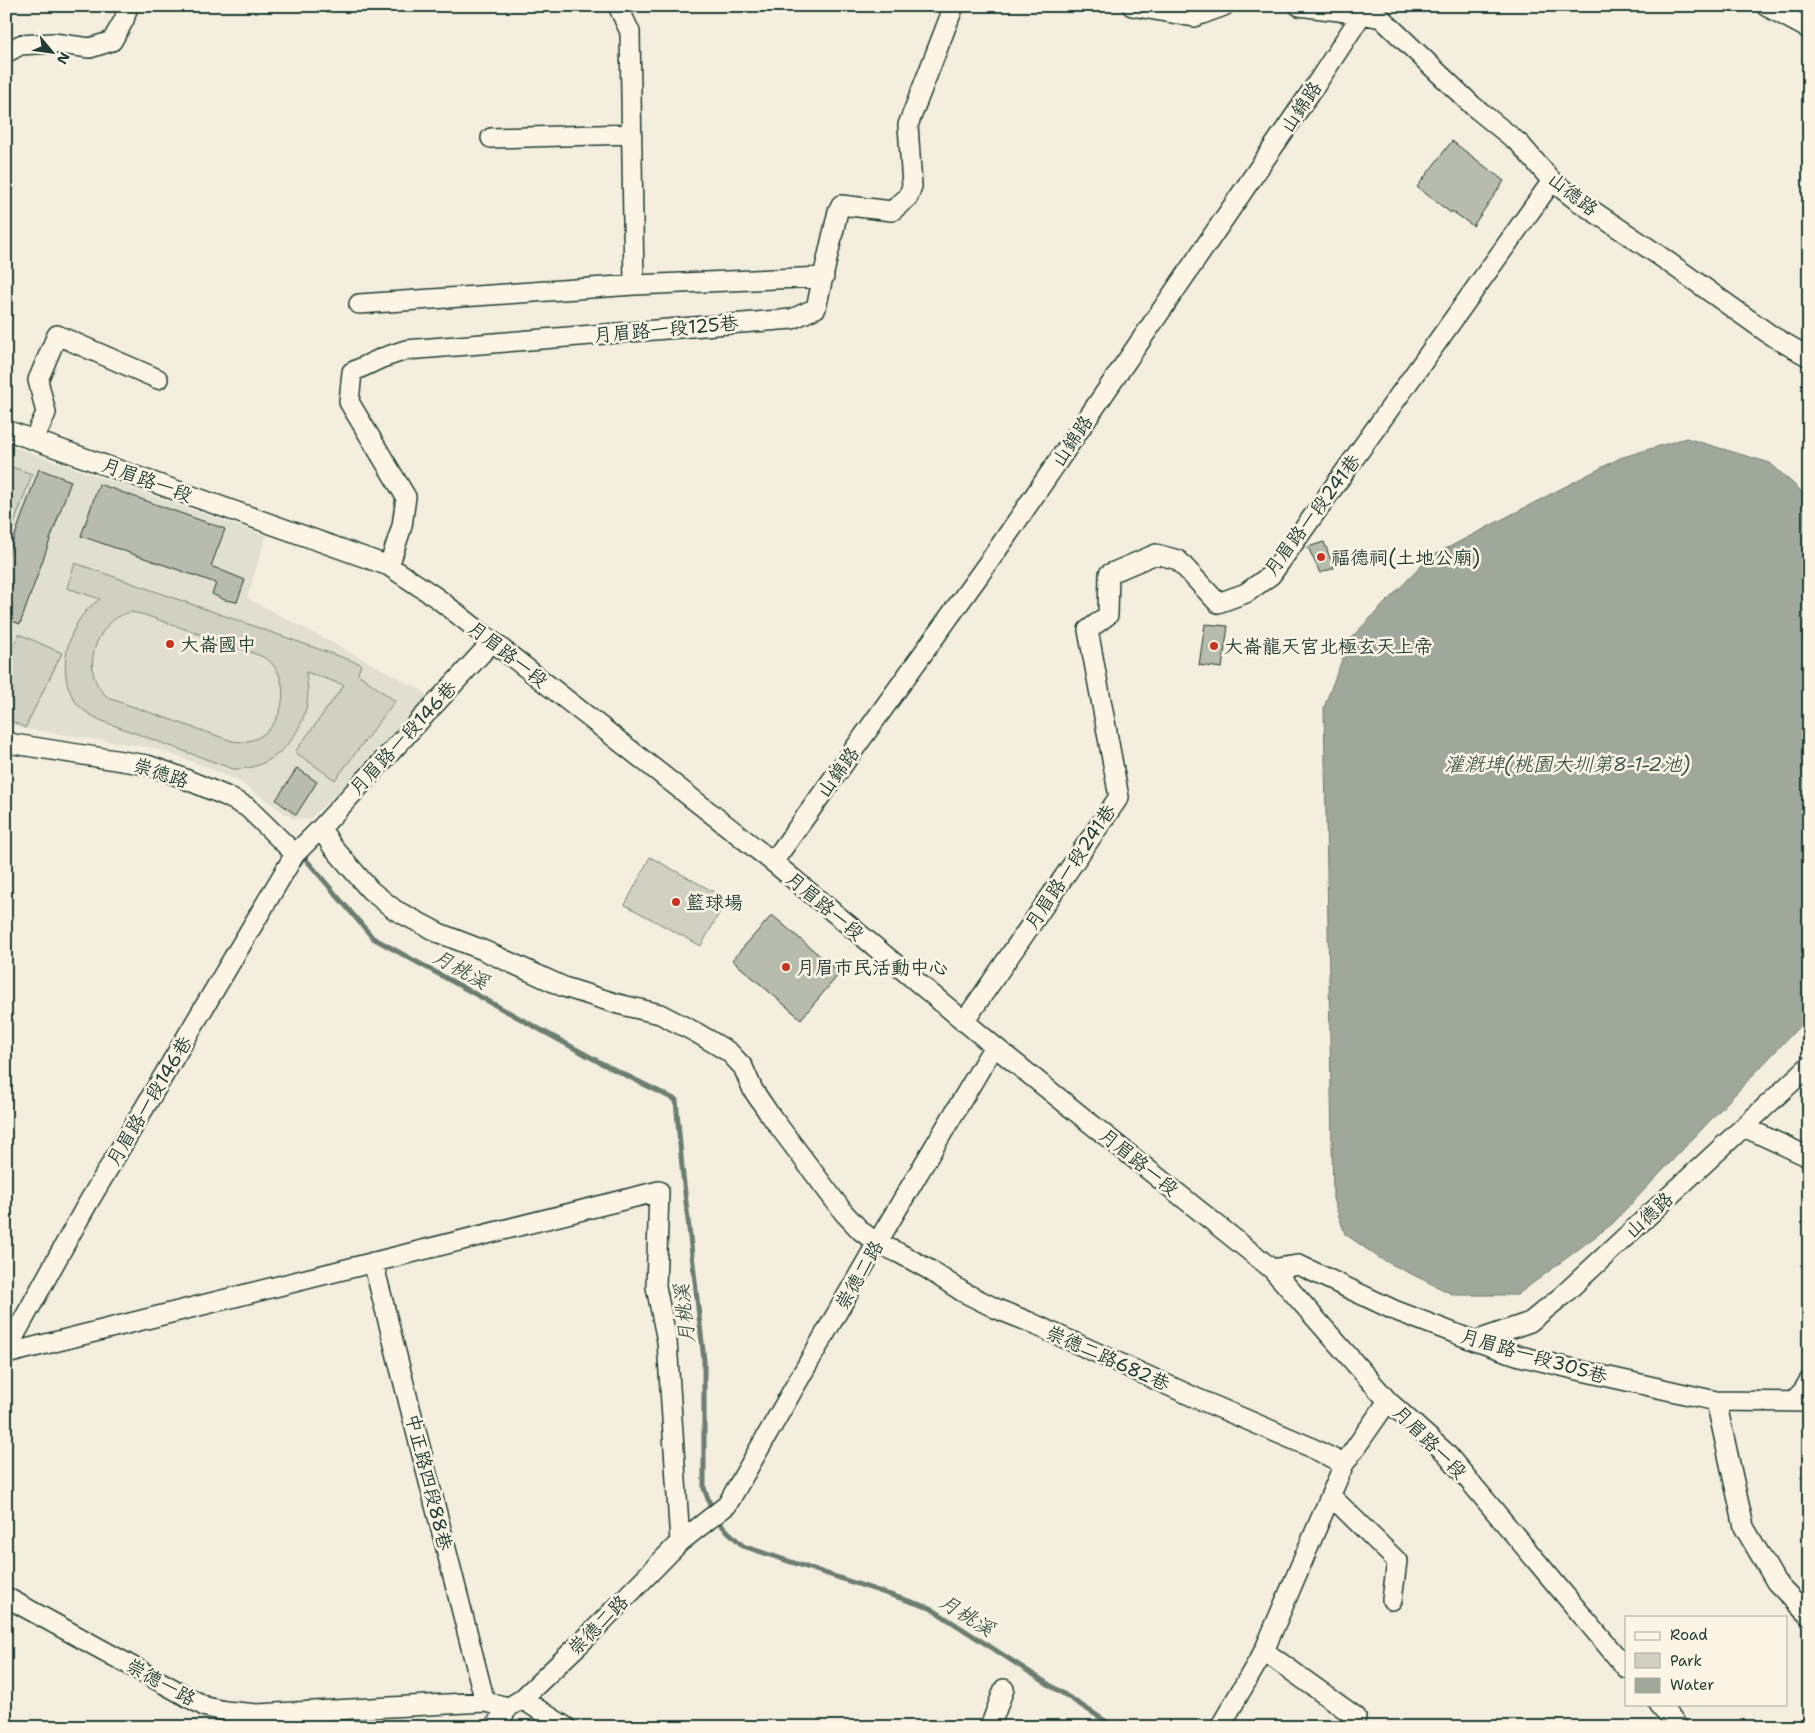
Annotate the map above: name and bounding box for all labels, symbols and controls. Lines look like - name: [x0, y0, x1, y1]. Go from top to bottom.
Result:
- north arrow: [28, 28, 78, 78]
- text: N: [53, 49, 74, 68]
- street label: 山錦路: [1275, 76, 1327, 138]
- street label: 山德路: [1543, 167, 1603, 221]
- street label: 月眉路一段125巷: [592, 310, 740, 348]
- street label: 山錦路: [1046, 410, 1098, 472]
- street label: 月眉路一段241巷: [1258, 449, 1366, 581]
- street label: 月眉路一段: [98, 452, 196, 508]
- place label: 福德祠(土地公廟): [1331, 545, 1480, 570]
- marker: 福德祠(土地公廟): [1315, 551, 1327, 563]
- street label: 月眉路一段: [463, 615, 553, 693]
- place label: 大崙國中: [180, 632, 256, 657]
- place label: 大崙龍天宮北極玄天上帝: [1224, 634, 1433, 659]
- marker: 大崙國中: [164, 638, 176, 650]
- marker: 大崙龍天宮北極玄天上帝: [1208, 640, 1220, 652]
- street label: 月眉路一段146巷: [344, 676, 462, 800]
- street label: 山錦路: [811, 742, 865, 802]
- water label: 灌溉埤(桃園大圳第8-1-2池): [1444, 751, 1690, 777]
- street label: 崇德路: [130, 752, 192, 794]
- street label: 月眉路一段241巷: [1019, 799, 1121, 935]
- street label: 月眉路一段: [781, 866, 869, 946]
- place label: 籃球場: [686, 890, 743, 915]
- marker: 籃球場: [670, 896, 682, 908]
- water label: 月桃溪: [428, 943, 494, 995]
- place label: 月眉市民活動中心: [796, 955, 948, 980]
- marker: 月眉市民活動中心: [780, 961, 792, 973]
- street label: 月眉路一段146巷: [100, 1031, 198, 1171]
- street label: 月眉路一段: [1094, 1122, 1184, 1202]
- street label: 山德路: [1620, 1186, 1678, 1244]
- street label: 崇德二路: [829, 1236, 889, 1314]
- water label: 月桃溪: [668, 1282, 700, 1345]
- street label: 崇德二路682巷: [1042, 1320, 1174, 1396]
- street label: 月眉路一段305巷: [1458, 1323, 1610, 1389]
- street label: 月眉路一段: [1388, 1400, 1472, 1484]
- street label: 中正路四段88巷: [400, 1411, 458, 1553]
- water label: 月桃溪: [935, 1588, 1000, 1642]
- street label: 崇德二路: [562, 1589, 634, 1661]
- legend: [1625, 1616, 1788, 1706]
- text: Road: [1670, 1625, 1708, 1645]
- text: Park: [1670, 1651, 1702, 1671]
- street label: 崇德一路: [122, 1653, 200, 1711]
- text: Water: [1670, 1675, 1714, 1695]

